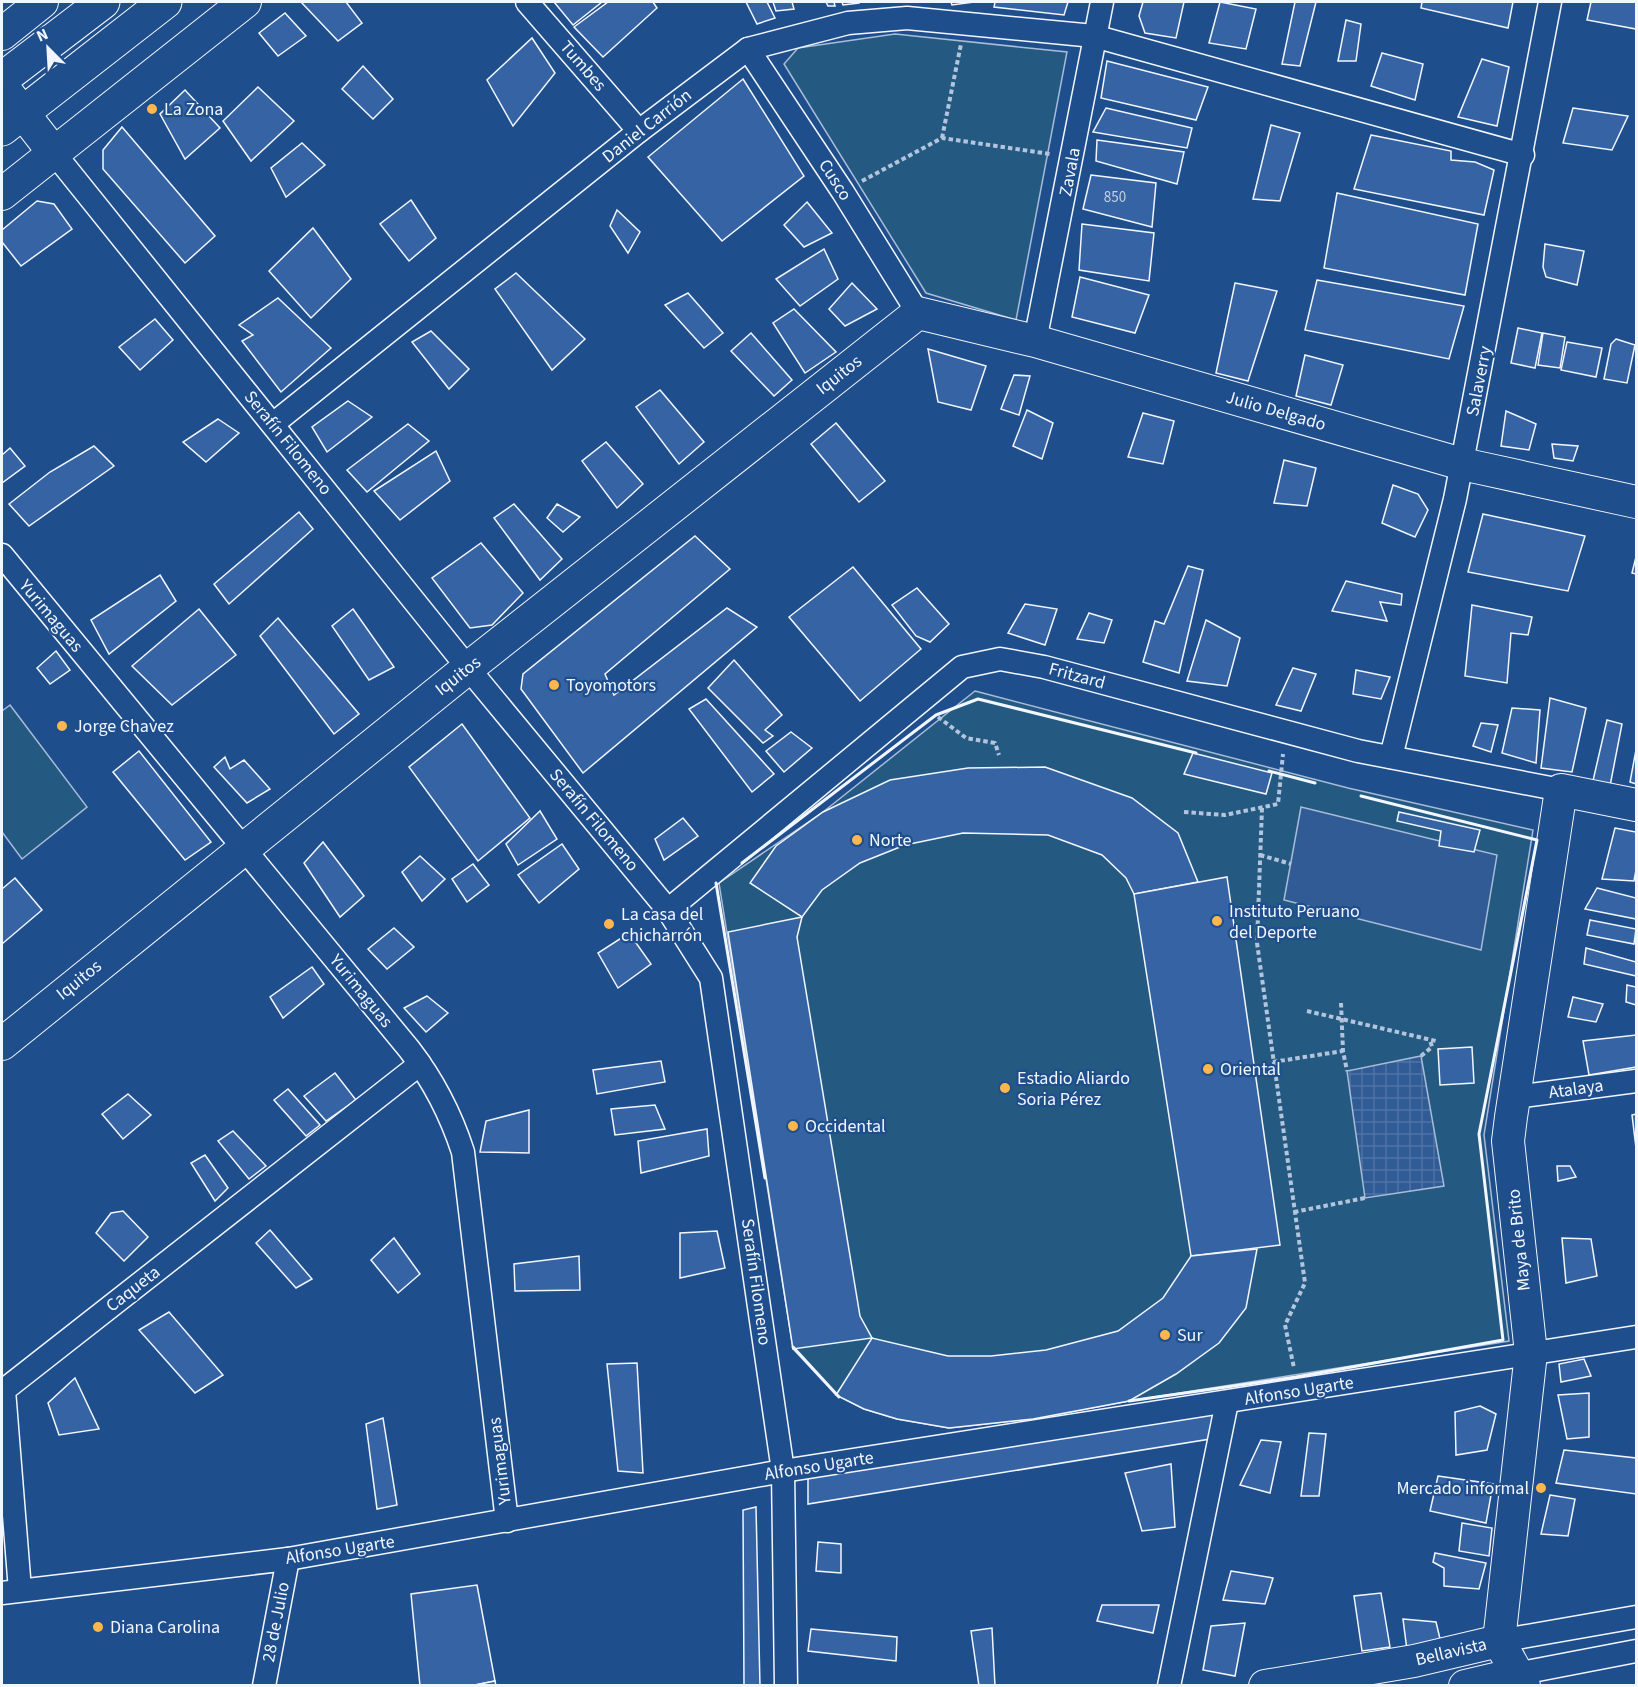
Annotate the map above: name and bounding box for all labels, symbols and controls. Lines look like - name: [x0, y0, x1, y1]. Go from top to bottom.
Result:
- north arrow: [18, 18, 78, 78]
- text: N: [33, 23, 52, 47]
- street label: Tumbes: [554, 35, 612, 97]
- street label: Daniel Carrión: [597, 83, 697, 169]
- place label: La Zona: [164, 97, 223, 122]
- marker: La Zona: [145, 102, 159, 116]
- street label: Zavala: [1053, 145, 1087, 199]
- street label: Cusco: [812, 154, 858, 206]
- house number: 850: [1104, 187, 1126, 208]
- street label: Salaverry: [1460, 343, 1498, 418]
- street label: Iquitos: [811, 349, 867, 401]
- street label: Julio Delgado: [1223, 385, 1329, 437]
- street label: Serafín Filomeno: [238, 386, 338, 500]
- street label: Yurimaguas: [13, 574, 89, 658]
- street label: Iquitos: [430, 650, 486, 702]
- street label: Fritzard: [1046, 656, 1108, 696]
- place label: Toyomotors: [566, 673, 656, 698]
- marker: Toyomotors: [547, 678, 561, 692]
- place label: Jorge Chavez: [74, 714, 174, 739]
- marker: Jorge Chavez: [55, 719, 69, 733]
- street label: Serafín Filomeno: [543, 763, 645, 877]
- place label: Norte: [869, 828, 911, 853]
- marker: Norte: [850, 833, 864, 847]
- place label: Instituto Peruano del Deporte: [1229, 899, 1360, 945]
- place label: La casa del chicharrón: [621, 902, 703, 948]
- marker: Instituto Peruano del Deporte: [1210, 914, 1224, 928]
- marker: La casa del chicharrón: [602, 917, 616, 931]
- street label: Yurimaguas: [323, 948, 398, 1033]
- street label: Iquitos: [51, 954, 107, 1006]
- place label: Oriental: [1220, 1057, 1281, 1082]
- marker: Oriental: [1201, 1062, 1215, 1076]
- place label: Estadio Aliardo Soria Pérez: [1017, 1066, 1130, 1112]
- street label: Atalaya: [1547, 1073, 1605, 1105]
- marker: Estadio Aliardo Soria Pérez: [998, 1081, 1012, 1095]
- place label: Occidental: [805, 1114, 886, 1139]
- marker: Occidental: [786, 1119, 800, 1133]
- street label: Maya de Brito: [1501, 1188, 1537, 1292]
- street label: Serafín Filomeno: [735, 1217, 777, 1347]
- street label: Caqueta: [101, 1260, 165, 1318]
- place label: Sur: [1177, 1323, 1203, 1348]
- marker: Sur: [1158, 1328, 1172, 1342]
- street label: Alfonso Ugarte: [1243, 1370, 1355, 1412]
- street label: Yurimaguas: [482, 1416, 518, 1507]
- street label: Alfonso Ugarte: [763, 1445, 875, 1487]
- place label: Mercado informal: [1397, 1476, 1529, 1501]
- marker: Mercado informal: [1534, 1481, 1548, 1495]
- street label: Alfonso Ugarte: [284, 1529, 396, 1571]
- street label: 28 de Julio: [256, 1580, 296, 1664]
- place label: Diana Carolina: [110, 1615, 220, 1640]
- marker: Diana Carolina: [91, 1620, 105, 1634]
- street label: Bellavista: [1413, 1632, 1489, 1672]

